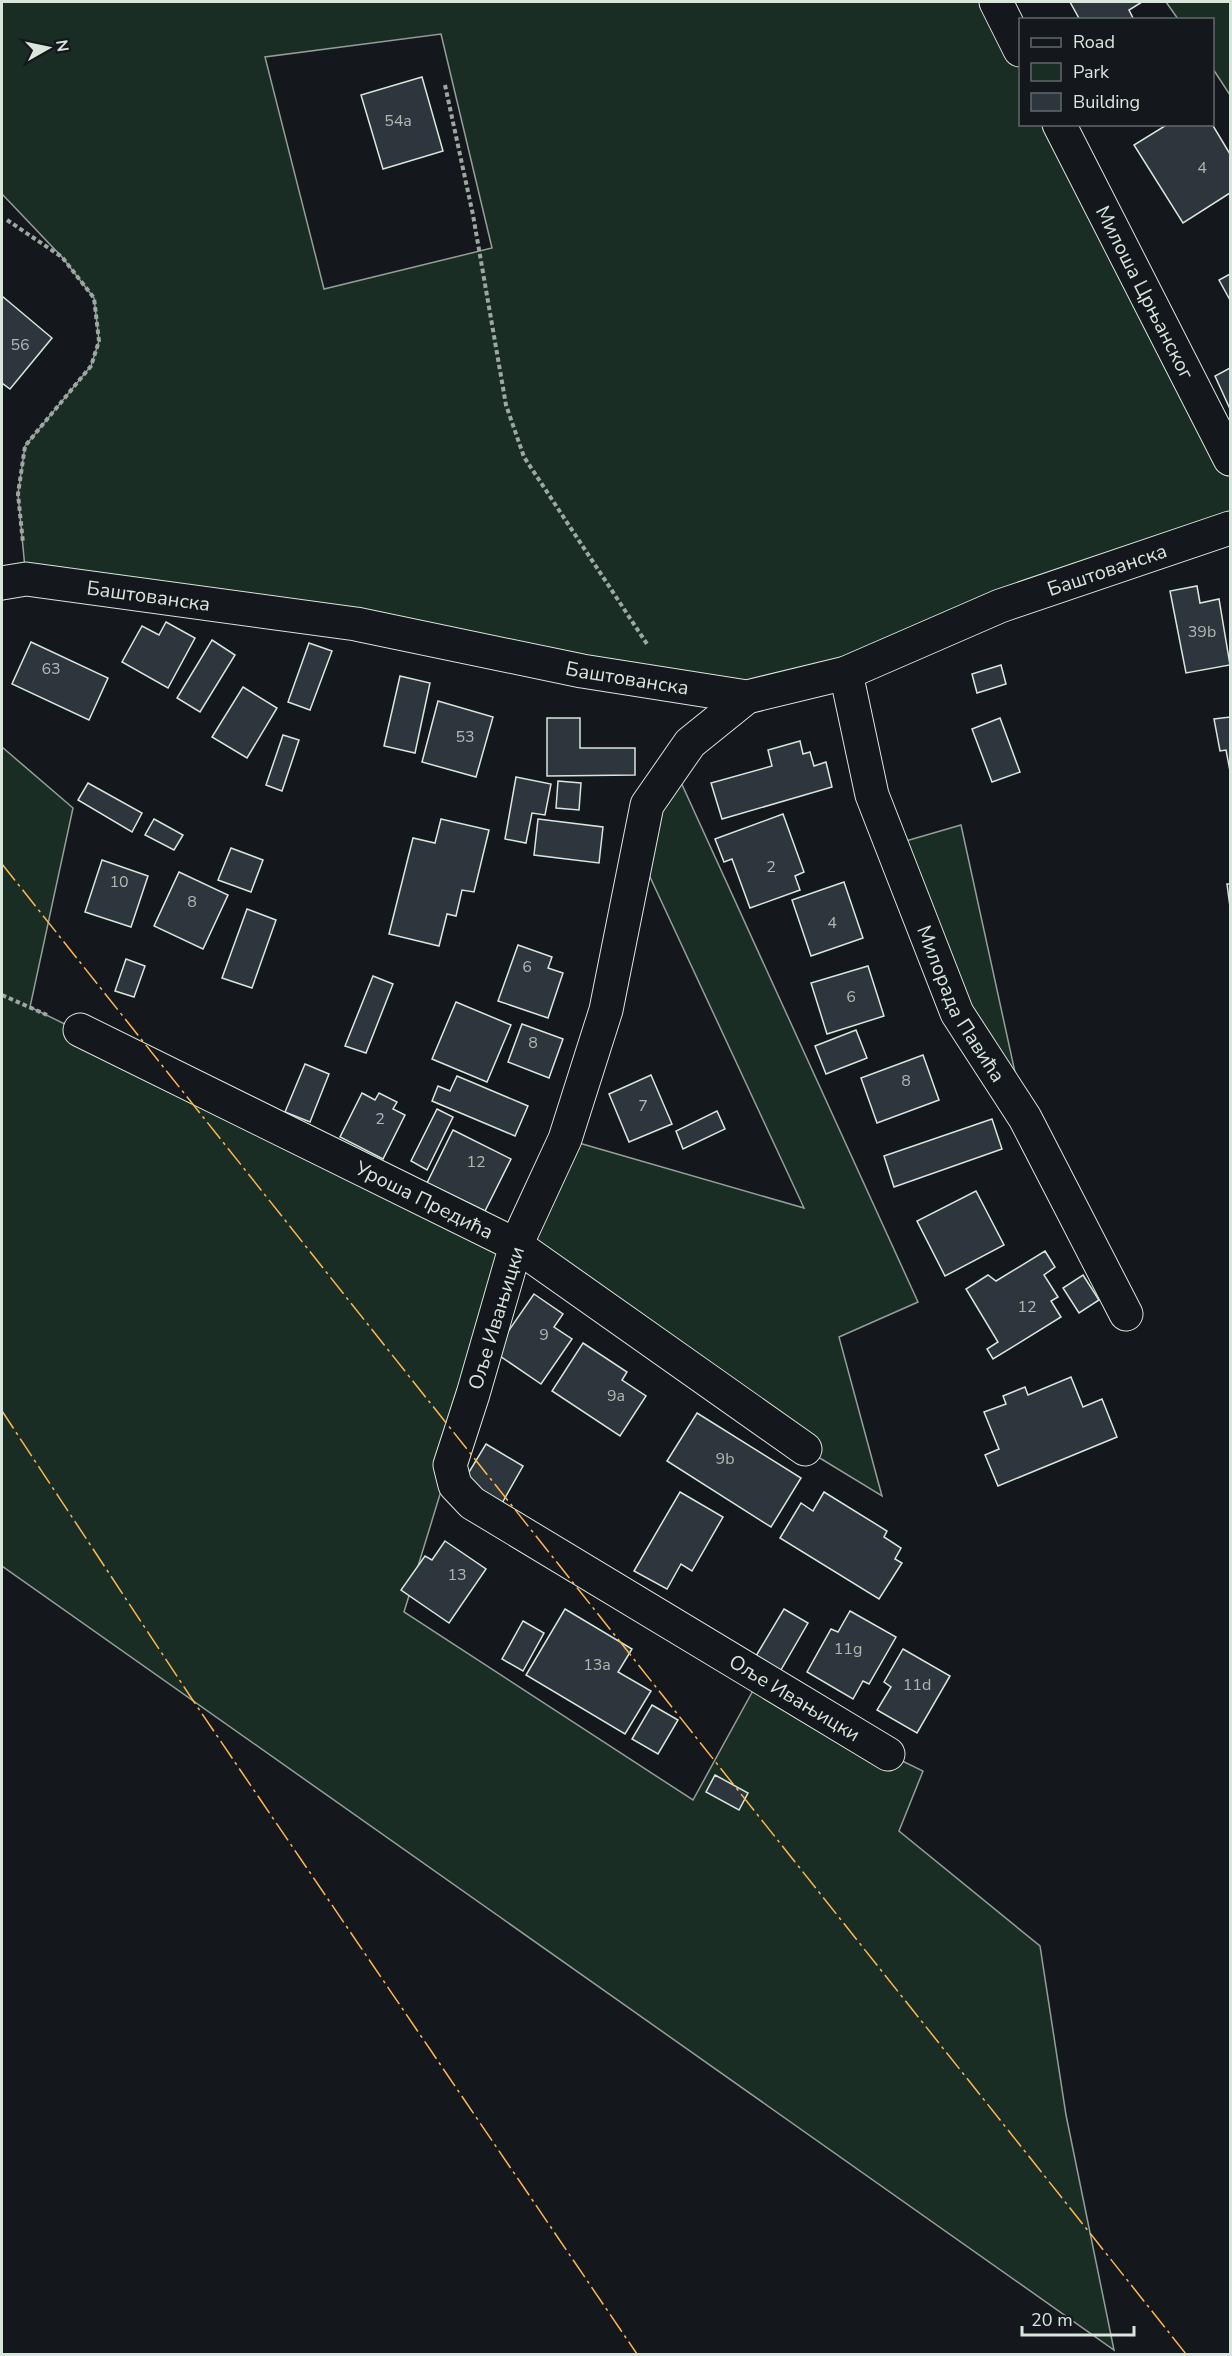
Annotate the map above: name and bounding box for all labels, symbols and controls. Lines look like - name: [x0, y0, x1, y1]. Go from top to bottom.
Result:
- north arrow: [18, 18, 78, 78]
- legend: [1019, 18, 1214, 126]
- text: Road: [1073, 30, 1115, 54]
- text: N: [50, 38, 74, 53]
- text: Park: [1073, 60, 1110, 84]
- text: Building: [1073, 90, 1140, 114]
- house number: 54a: [384, 110, 412, 132]
- house number: 4: [1197, 157, 1207, 179]
- street label: Милоша Црњанског: [1089, 201, 1200, 384]
- house number: 56: [10, 334, 30, 356]
- street label: Баштованска: [1044, 537, 1170, 603]
- street label: Баштованска: [85, 574, 212, 618]
- house number: 39b: [1188, 621, 1216, 643]
- street label: Баштованска: [563, 655, 691, 702]
- house number: 63: [41, 658, 61, 680]
- house number: 53: [455, 726, 475, 748]
- house number: 2: [766, 856, 776, 878]
- house number: 10: [109, 871, 129, 893]
- house number: 8: [187, 891, 197, 913]
- house number: 4: [827, 912, 837, 934]
- street label: Милорада Павића: [910, 921, 1011, 1088]
- house number: 6: [522, 956, 532, 978]
- house number: 6: [846, 986, 856, 1008]
- house number: 8: [528, 1032, 538, 1054]
- house number: 8: [901, 1070, 911, 1092]
- house number: 7: [638, 1095, 648, 1117]
- house number: 2: [375, 1108, 385, 1130]
- house number: 12: [466, 1151, 486, 1173]
- street label: Уроша Предића: [350, 1154, 498, 1246]
- street label: Оље Ивањицки: [462, 1243, 531, 1393]
- house number: 12: [1017, 1296, 1037, 1318]
- house number: 9: [539, 1324, 549, 1346]
- house number: 9a: [607, 1385, 625, 1407]
- house number: 9b: [716, 1448, 734, 1470]
- house number: 13: [447, 1564, 467, 1586]
- house number: 11g: [834, 1638, 862, 1660]
- street label: Оље Ивањицки: [724, 1648, 865, 1748]
- house number: 13a: [583, 1654, 611, 1676]
- house number: 11d: [903, 1674, 931, 1696]
- scale bar: [1022, 2299, 1134, 2337]
- text: 20 m: [1031, 2308, 1073, 2332]

